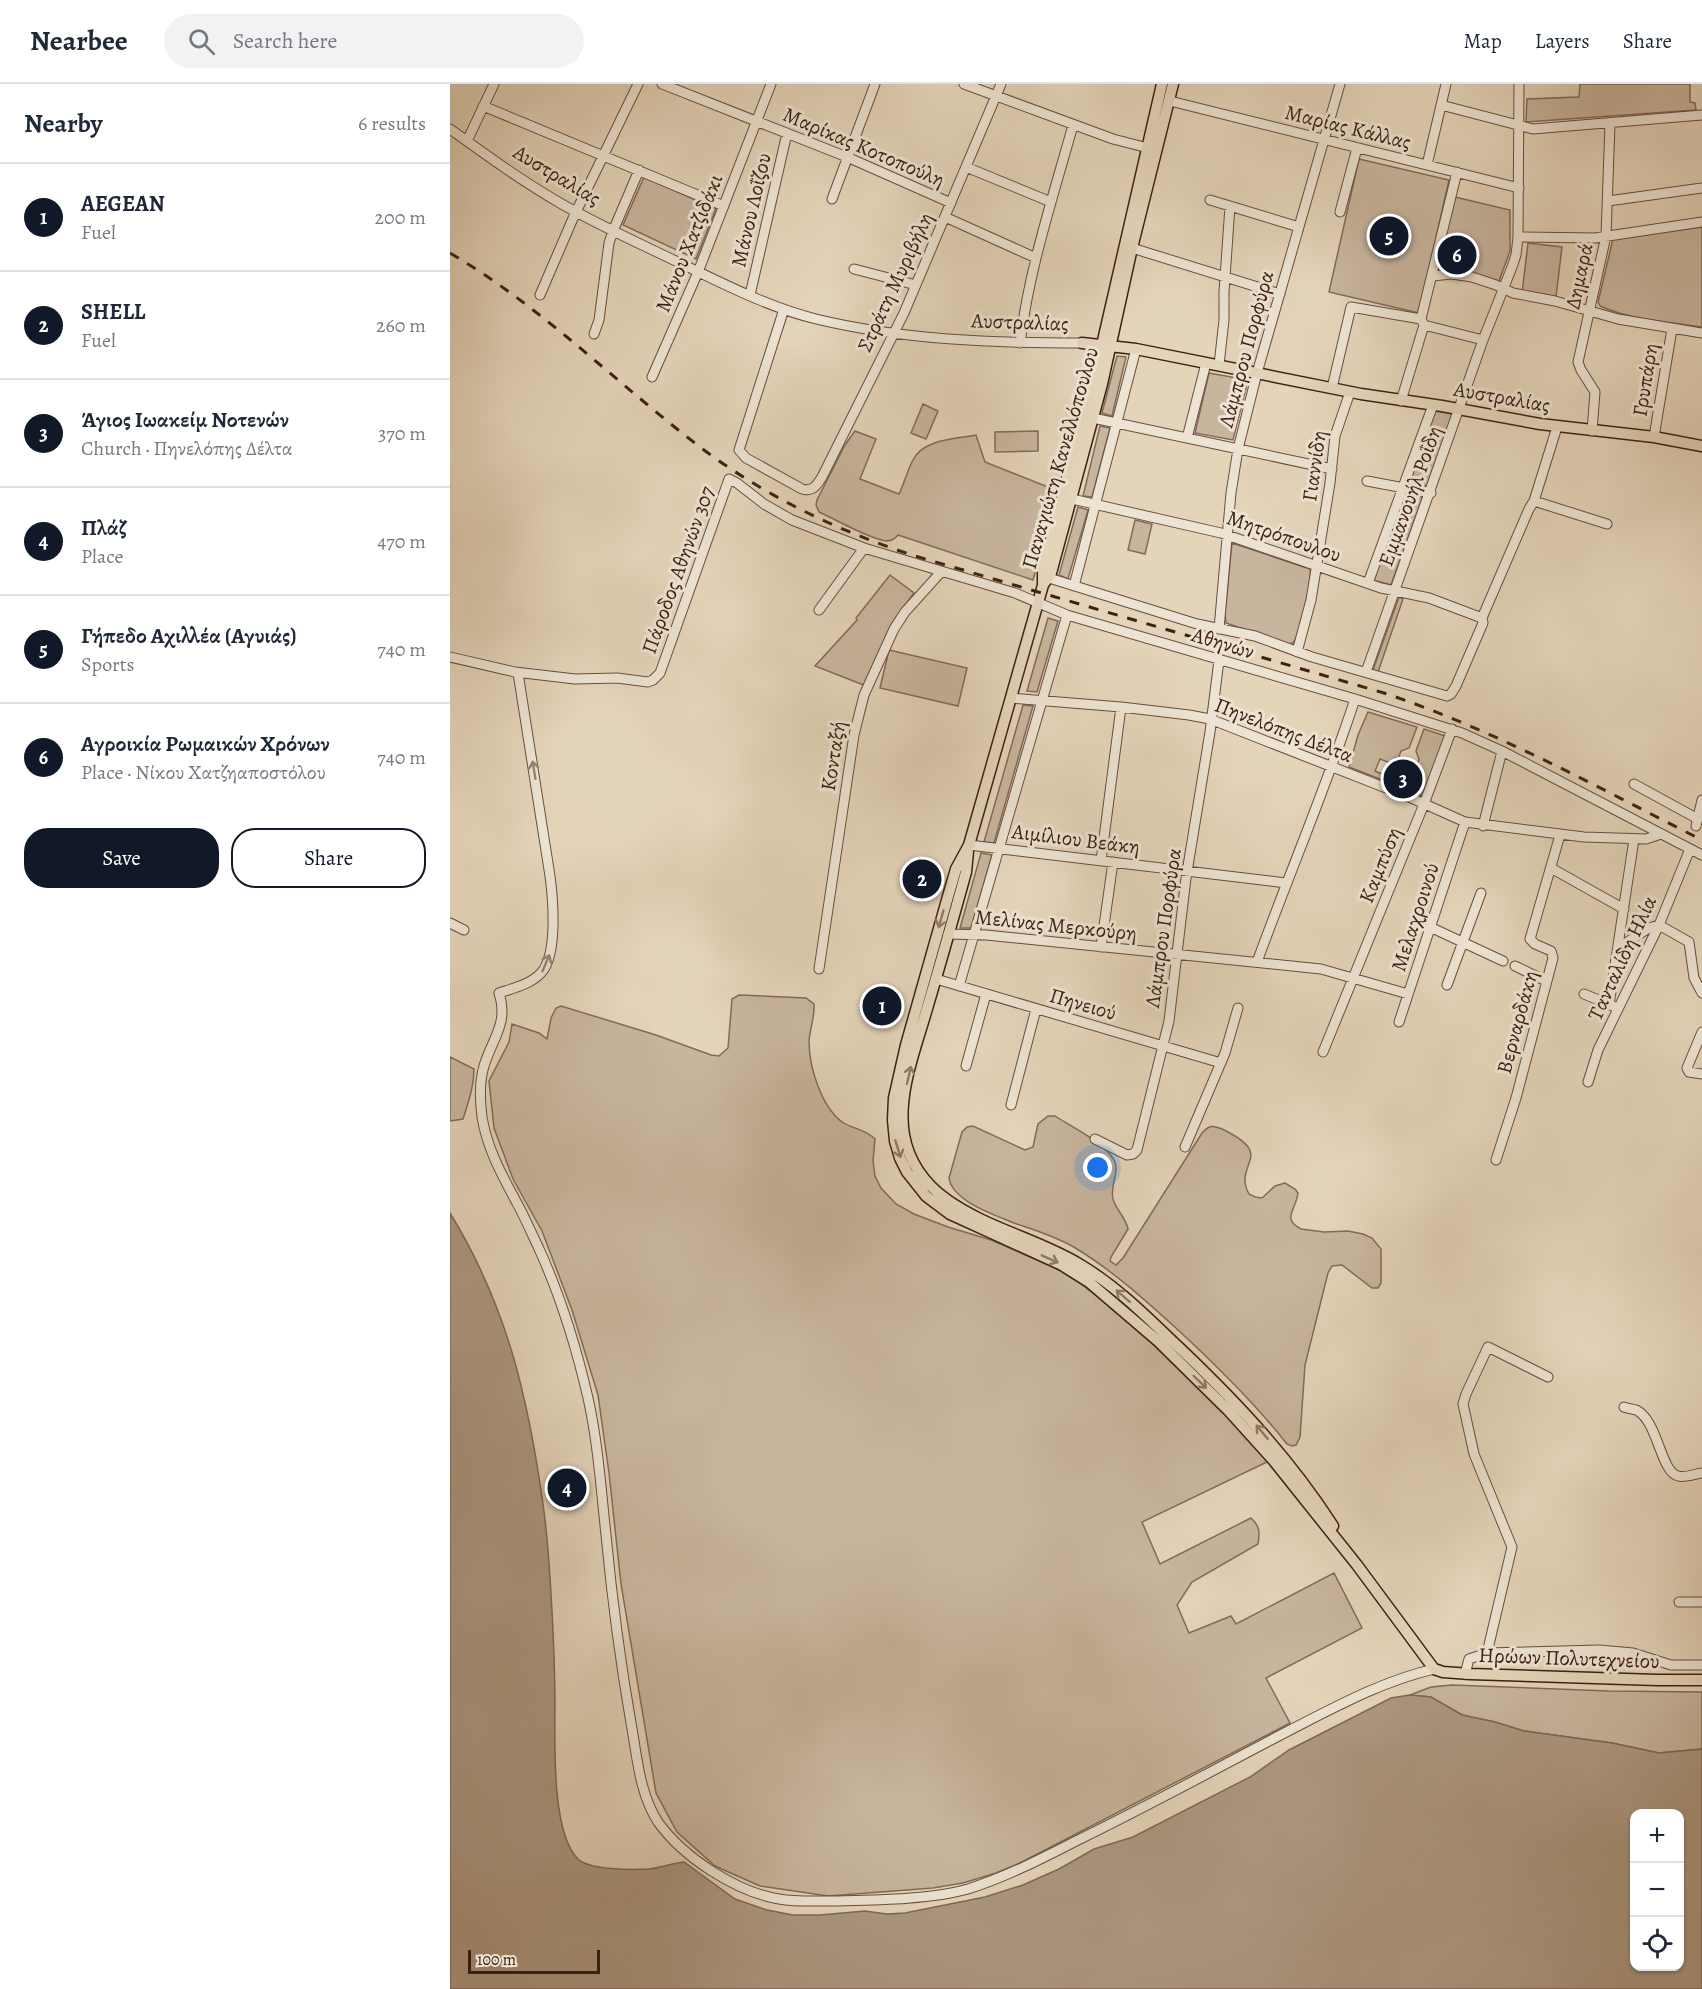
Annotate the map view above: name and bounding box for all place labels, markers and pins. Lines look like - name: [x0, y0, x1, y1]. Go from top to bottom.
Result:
- pin: 5: [1370, 214, 1408, 258]
- pin: 6: [1438, 232, 1476, 278]
- pin: 3: [1384, 756, 1422, 802]
- pin: 2: [902, 856, 942, 902]
- pin: 1: [862, 984, 902, 1028]
- pin: 4: [548, 1466, 586, 1510]

